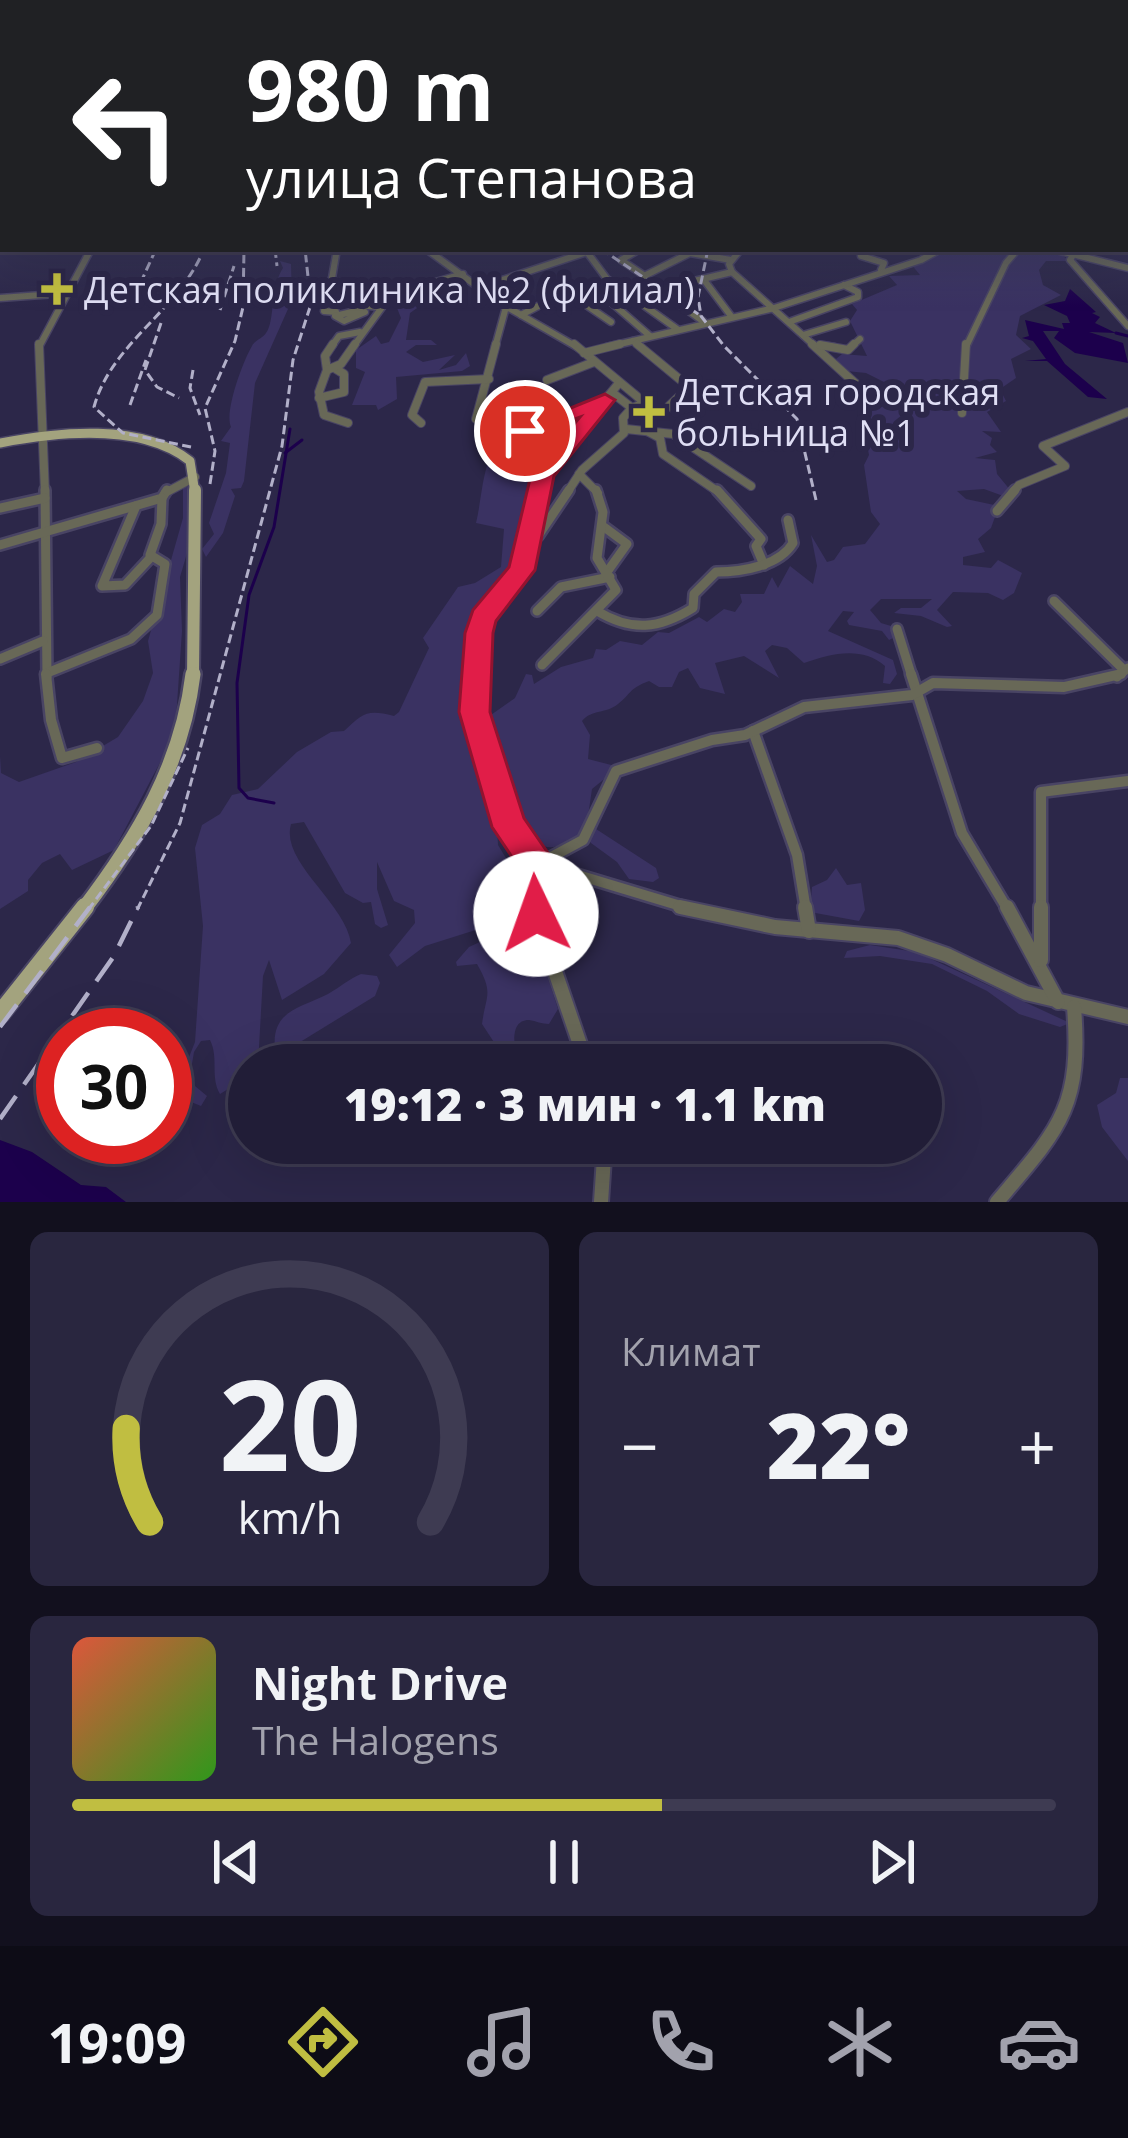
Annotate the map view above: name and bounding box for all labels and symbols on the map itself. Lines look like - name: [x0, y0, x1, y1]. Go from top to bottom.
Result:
- place label: Детская поликлиника №2 (филиал): [84, 265, 695, 314]
- marker: Детская поликлиника №2 (филиал): [41, 273, 73, 305]
- place label: Детская городская больница №1: [676, 367, 1000, 457]
- pin: [474, 380, 576, 482]
- marker: Детская городская больница №1: [633, 396, 665, 428]
- position arrow: [473, 851, 599, 977]
- speed limit sign: 30: [36, 1008, 192, 1164]

